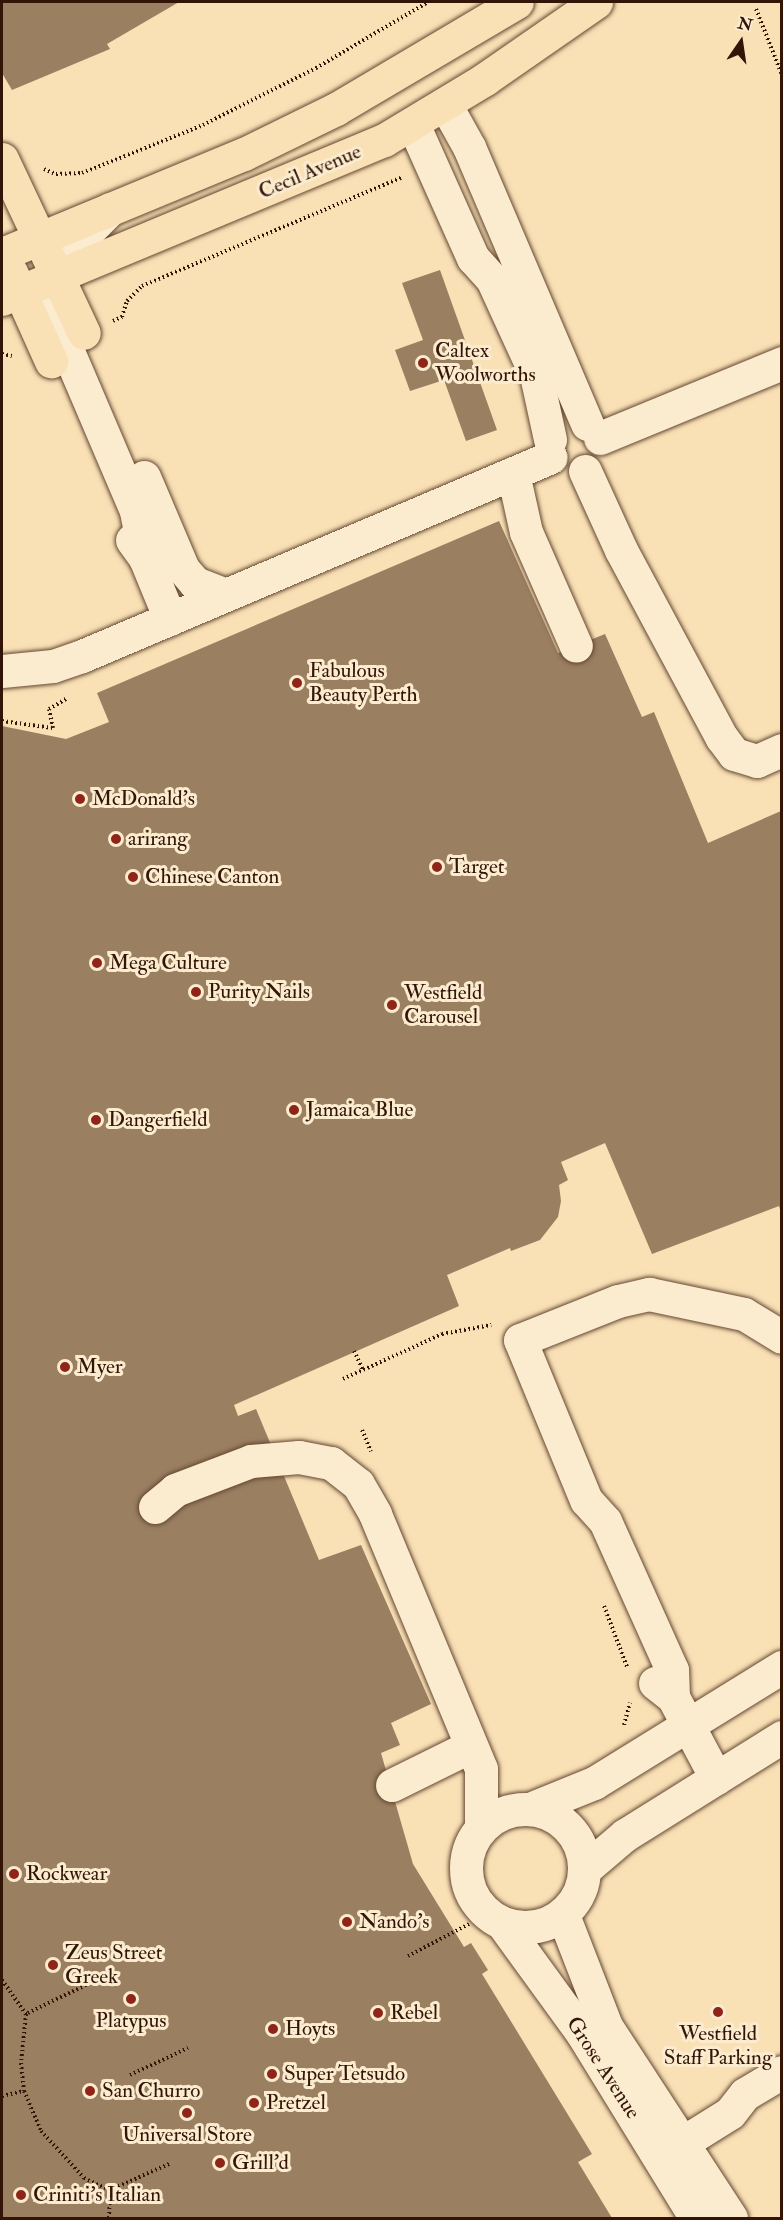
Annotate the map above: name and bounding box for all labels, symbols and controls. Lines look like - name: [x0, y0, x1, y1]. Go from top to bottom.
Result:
- north arrow: [711, 12, 771, 72]
- text: N: [736, 13, 754, 36]
- street label: Cecil Avenue: [255, 139, 365, 205]
- place label: Caltex Woolworths: [435, 338, 536, 388]
- marker: Caltex Woolworths: [416, 356, 430, 370]
- place label: Fabulous Beauty Perth: [309, 658, 418, 708]
- marker: Fabulous Beauty Perth: [290, 676, 304, 690]
- place label: McDonald's: [92, 786, 195, 812]
- marker: McDonald's: [73, 792, 87, 806]
- place label: arirang: [128, 826, 188, 852]
- marker: arirang: [109, 832, 123, 846]
- place label: Target: [449, 854, 505, 880]
- marker: Target: [430, 860, 444, 874]
- place label: Chinese Canton: [145, 864, 279, 890]
- marker: Chinese Canton: [126, 870, 140, 884]
- place label: Mega Culture: [109, 950, 227, 976]
- marker: Mega Culture: [90, 956, 104, 970]
- place label: Purity Nails: [208, 979, 310, 1005]
- place label: Westfield Carousel: [404, 980, 482, 1030]
- marker: Purity Nails: [189, 985, 203, 999]
- marker: Westfield Carousel: [385, 998, 399, 1012]
- place label: Jamaica Blue: [306, 1097, 413, 1123]
- marker: Jamaica Blue: [287, 1103, 301, 1117]
- place label: Dangerfield: [108, 1107, 207, 1133]
- marker: Dangerfield: [89, 1113, 103, 1127]
- place label: Myer: [77, 1354, 123, 1380]
- marker: Myer: [58, 1360, 72, 1374]
- place label: Rockwear: [26, 1861, 107, 1887]
- marker: Rockwear: [7, 1867, 21, 1881]
- place label: Nando's: [359, 1909, 429, 1935]
- marker: Nando's: [340, 1915, 354, 1929]
- place label: Zeus Street Greek: [65, 1940, 163, 1990]
- marker: Zeus Street Greek: [46, 1958, 60, 1972]
- marker: Platypus: [124, 1992, 138, 2006]
- place label: Rebel: [390, 2000, 438, 2026]
- marker: Westfield Staff Parking: [711, 2005, 725, 2019]
- marker: Rebel: [371, 2006, 385, 2020]
- place label: Platypus: [96, 2008, 166, 2034]
- street label: Grose Avenue: [561, 2012, 645, 2124]
- place label: Hoyts: [285, 2016, 335, 2042]
- place label: Westfield Staff Parking: [664, 2021, 772, 2071]
- marker: Hoyts: [266, 2022, 280, 2036]
- place label: Super Tetsudo: [284, 2061, 405, 2087]
- marker: Super Tetsudo: [265, 2067, 279, 2081]
- place label: San Churro: [102, 2078, 200, 2104]
- marker: San Churro: [83, 2084, 97, 2098]
- place label: Pretzel: [266, 2090, 326, 2116]
- marker: Pretzel: [247, 2096, 261, 2110]
- marker: Universal Store: [180, 2106, 194, 2120]
- place label: Universal Store: [122, 2122, 252, 2148]
- place label: Grill'd: [232, 2150, 289, 2176]
- marker: Grill'd: [213, 2156, 227, 2170]
- place label: Criniti's Italian: [33, 2182, 161, 2208]
- marker: Criniti's Italian: [14, 2188, 28, 2202]

